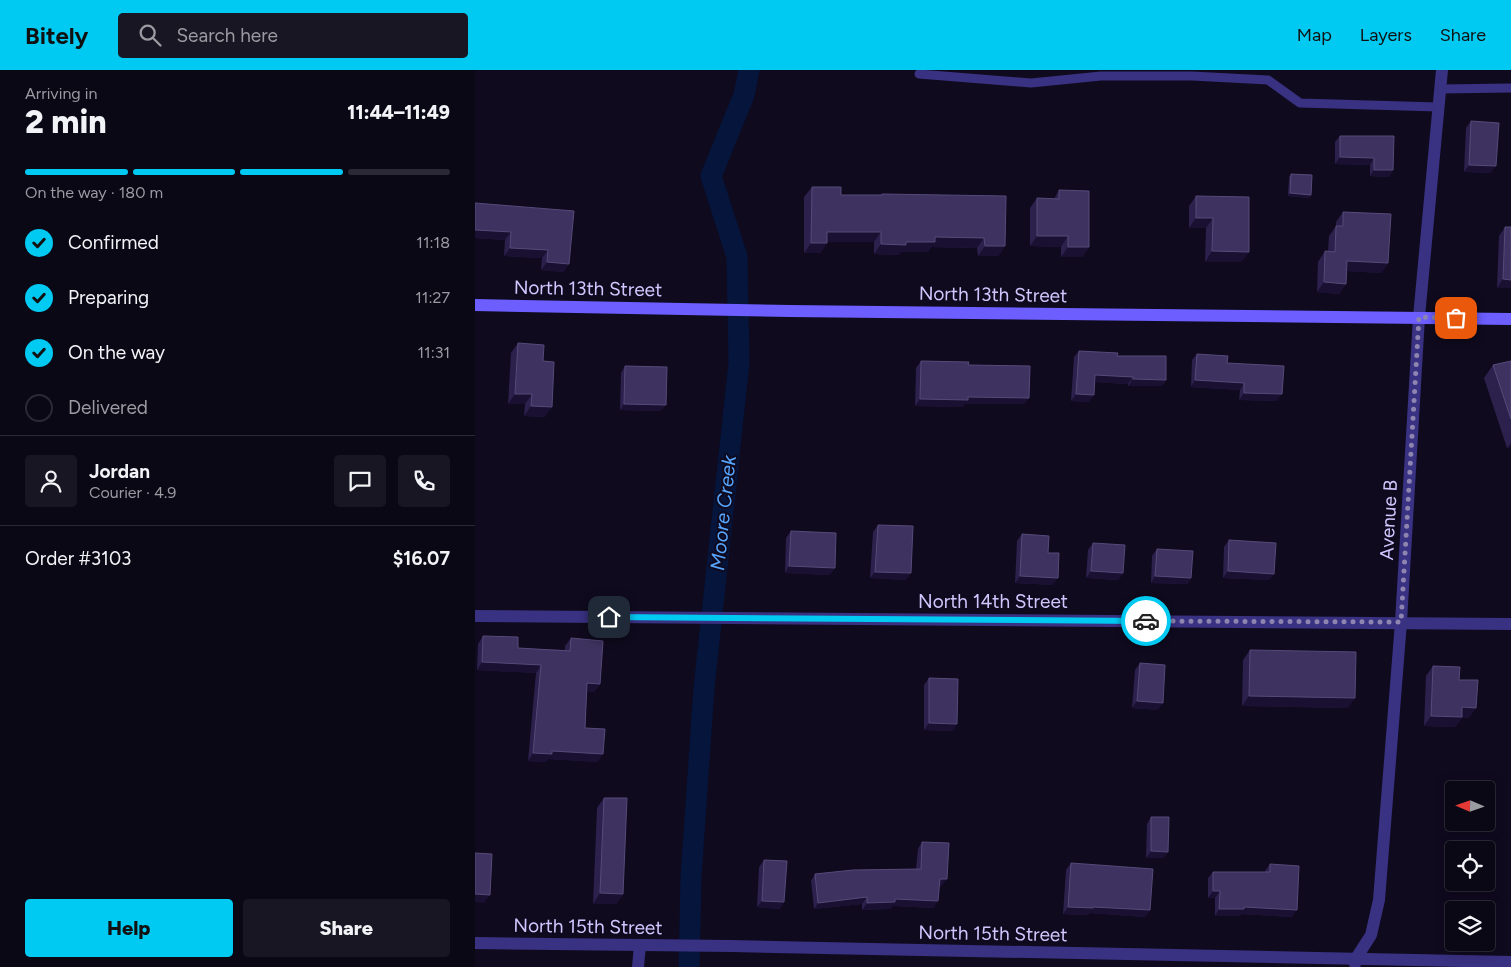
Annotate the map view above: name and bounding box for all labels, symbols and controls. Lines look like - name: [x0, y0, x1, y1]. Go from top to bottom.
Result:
- search box: [118, 13, 468, 58]
- text: Bitely: [25, 21, 88, 50]
- icon: search: [136, 21, 164, 49]
- text: Search here: [176, 24, 278, 47]
- text: Map: [1297, 24, 1332, 46]
- text: Layers: [1360, 24, 1412, 46]
- text: Share: [1440, 24, 1486, 46]
- text: Arriving in: [25, 84, 97, 103]
- text: 11:44–11:49: [347, 101, 450, 124]
- text: 2 min: [25, 103, 107, 141]
- text: On the way · 180 m: [25, 183, 163, 202]
- icon: check: [25, 229, 53, 257]
- text: Confirmed: [68, 231, 159, 254]
- text: 11:18: [416, 233, 450, 252]
- street label: North 13th Street: [514, 276, 662, 301]
- street label: North 13th Street: [919, 282, 1067, 307]
- icon: check: [25, 284, 53, 312]
- text: Preparing: [68, 286, 149, 309]
- text: 11:27: [415, 288, 450, 307]
- pin: [1435, 297, 1477, 339]
- icon: bag: [1442, 304, 1470, 332]
- icon: check: [25, 339, 53, 367]
- text: On the way: [68, 341, 165, 364]
- text: 11:31: [417, 343, 450, 362]
- text: Delivered: [68, 396, 148, 419]
- water label: Moore Creek: [705, 453, 741, 572]
- button: person: [25, 455, 77, 507]
- button: chat: [334, 455, 386, 507]
- button: phone: [398, 455, 450, 507]
- text: Jordan: [89, 460, 150, 483]
- street label: Avenue B: [1375, 479, 1402, 561]
- text: Courier · 4.9: [89, 483, 176, 502]
- text: Order #3103: [25, 547, 131, 570]
- text: $16.07: [393, 547, 450, 570]
- street label: North 14th Street: [918, 590, 1068, 613]
- pin: [588, 596, 630, 638]
- courier: [1121, 596, 1171, 646]
- icon: home: [595, 603, 623, 631]
- icon: car: [1132, 607, 1160, 635]
- north arrow: [1445, 781, 1495, 831]
- map controls: [1445, 781, 1495, 951]
- button: locate: [1445, 841, 1495, 891]
- button: Help: [25, 899, 233, 957]
- button: Share: [243, 899, 450, 957]
- button: layers: [1445, 901, 1495, 951]
- street label: North 15th Street: [513, 914, 663, 939]
- street label: North 15th Street: [918, 921, 1068, 946]

